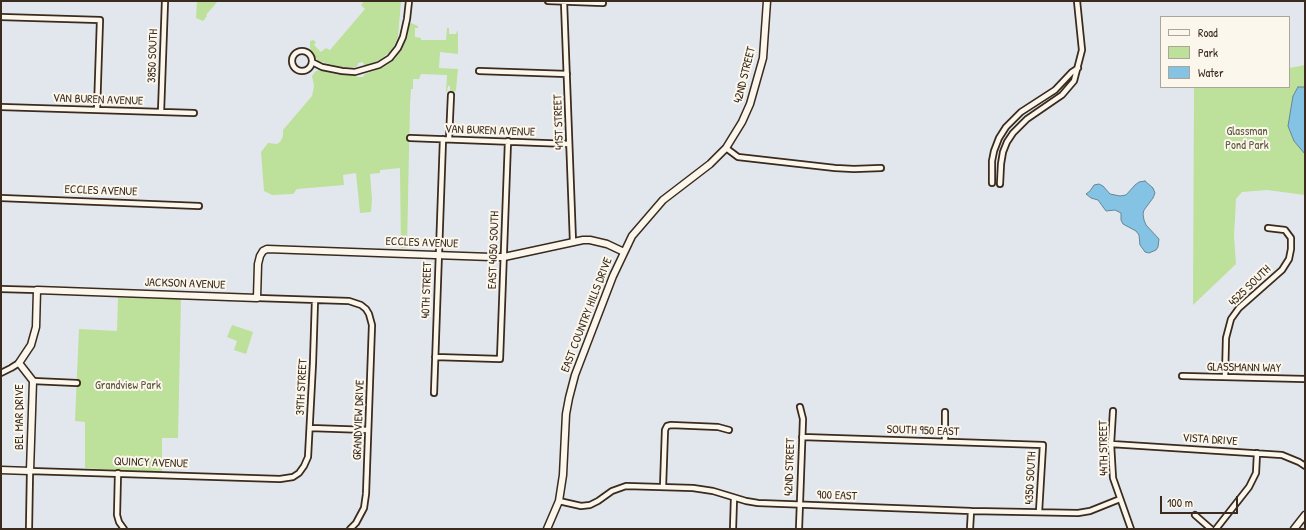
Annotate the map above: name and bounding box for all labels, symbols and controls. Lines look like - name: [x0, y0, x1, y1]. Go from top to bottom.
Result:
- legend: [1160, 16, 1290, 88]
- text: Road: [1198, 24, 1218, 41]
- street label: 3850 SOUTH: [145, 29, 161, 83]
- text: Park: [1198, 44, 1218, 61]
- street label: 42ND STREET: [731, 45, 759, 105]
- text: Water: [1198, 64, 1224, 81]
- street label: VAN BUREN AVENUE: [53, 91, 143, 109]
- street label: 41ST STREET: [551, 94, 567, 150]
- street label: VAN BUREN AVENUE: [445, 122, 535, 140]
- park label: Glassman Pond Park: [1225, 125, 1269, 153]
- street label: ECCLES AVENUE: [64, 183, 138, 199]
- street label: EAST 4050 SOUTH: [485, 211, 503, 289]
- street label: ECCLES AVENUE: [385, 235, 459, 251]
- street label: EAST COUNTRY HILLS DRIVE: [558, 255, 616, 375]
- street label: 40TH STREET: [419, 261, 435, 319]
- street label: 4525 SOUTH: [1226, 262, 1274, 310]
- street label: JACKSON AVENUE: [144, 275, 226, 293]
- street label: 39TH STREET: [293, 358, 311, 416]
- street label: GLASSMANN WAY: [1207, 360, 1281, 376]
- park label: Grandview Park: [95, 379, 161, 393]
- street label: GRANDVIEW DRIVE: [350, 380, 368, 460]
- street label: BEL MAR DRIVE: [13, 384, 27, 450]
- street label: 44TH STREET: [1096, 420, 1112, 476]
- street label: SOUTH 950 EAST: [886, 423, 960, 439]
- street label: VISTA DRIVE: [1182, 431, 1238, 449]
- street label: 42ND STREET: [782, 438, 798, 496]
- street label: 4350 SOUTH: [1022, 451, 1040, 505]
- street label: QUINCY AVENUE: [114, 455, 188, 471]
- street label: 900 EAST: [817, 488, 857, 504]
- scale bar: [1162, 488, 1240, 514]
- text: 100 m: [1167, 494, 1193, 511]

